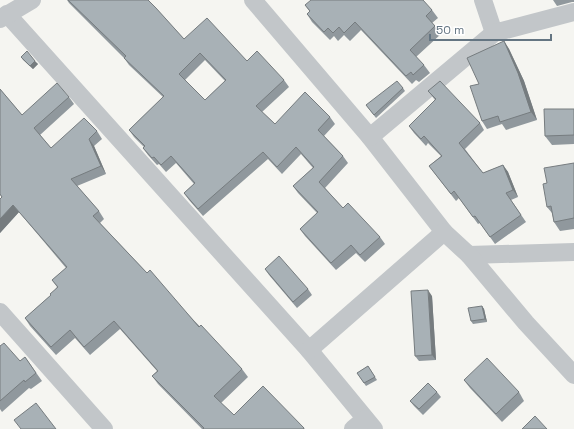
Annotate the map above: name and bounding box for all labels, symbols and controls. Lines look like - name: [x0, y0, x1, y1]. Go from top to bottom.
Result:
- scale bar: [430, 16, 551, 42]
- text: 50 m: [436, 22, 464, 38]

